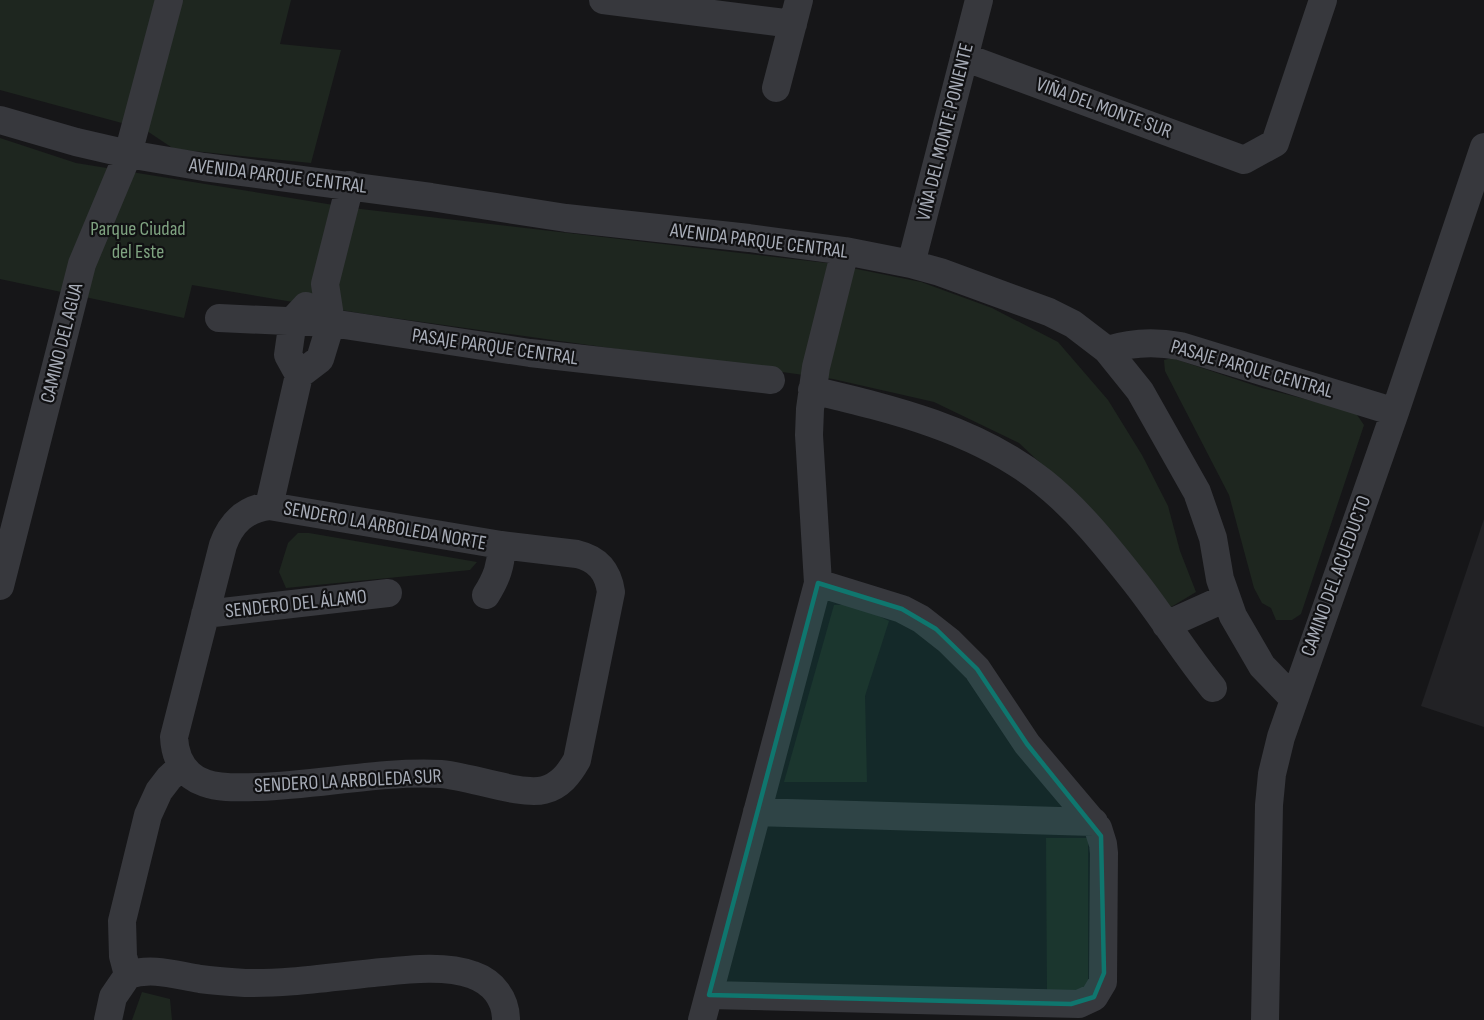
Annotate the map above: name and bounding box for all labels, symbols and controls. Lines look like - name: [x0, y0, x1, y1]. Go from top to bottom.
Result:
- street label: VIÑA DEL MONTE PONIENTE: [911, 41, 979, 223]
- street label: VIÑA DEL MONTE SUR: [1033, 72, 1175, 144]
- street label: AVENIDA PARQUE CENTRAL: [187, 153, 369, 199]
- park label: Parque Ciudad del Este: [90, 217, 186, 264]
- street label: AVENIDA PARQUE CENTRAL: [668, 218, 850, 264]
- street label: CAMINO DEL AGUA: [35, 280, 89, 406]
- street label: PASAJE PARQUE CENTRAL: [410, 323, 580, 371]
- street label: PASAJE PARQUE CENTRAL: [1168, 334, 1336, 404]
- street label: CAMINO DEL ACUEDUCTO: [1296, 492, 1376, 660]
- street label: SENDERO LA ARBOLEDA NORTE: [282, 496, 488, 556]
- street label: SENDERO DEL ÁLAMO: [224, 585, 368, 623]
- street label: SENDERO LA ARBOLEDA SUR: [254, 764, 442, 798]

